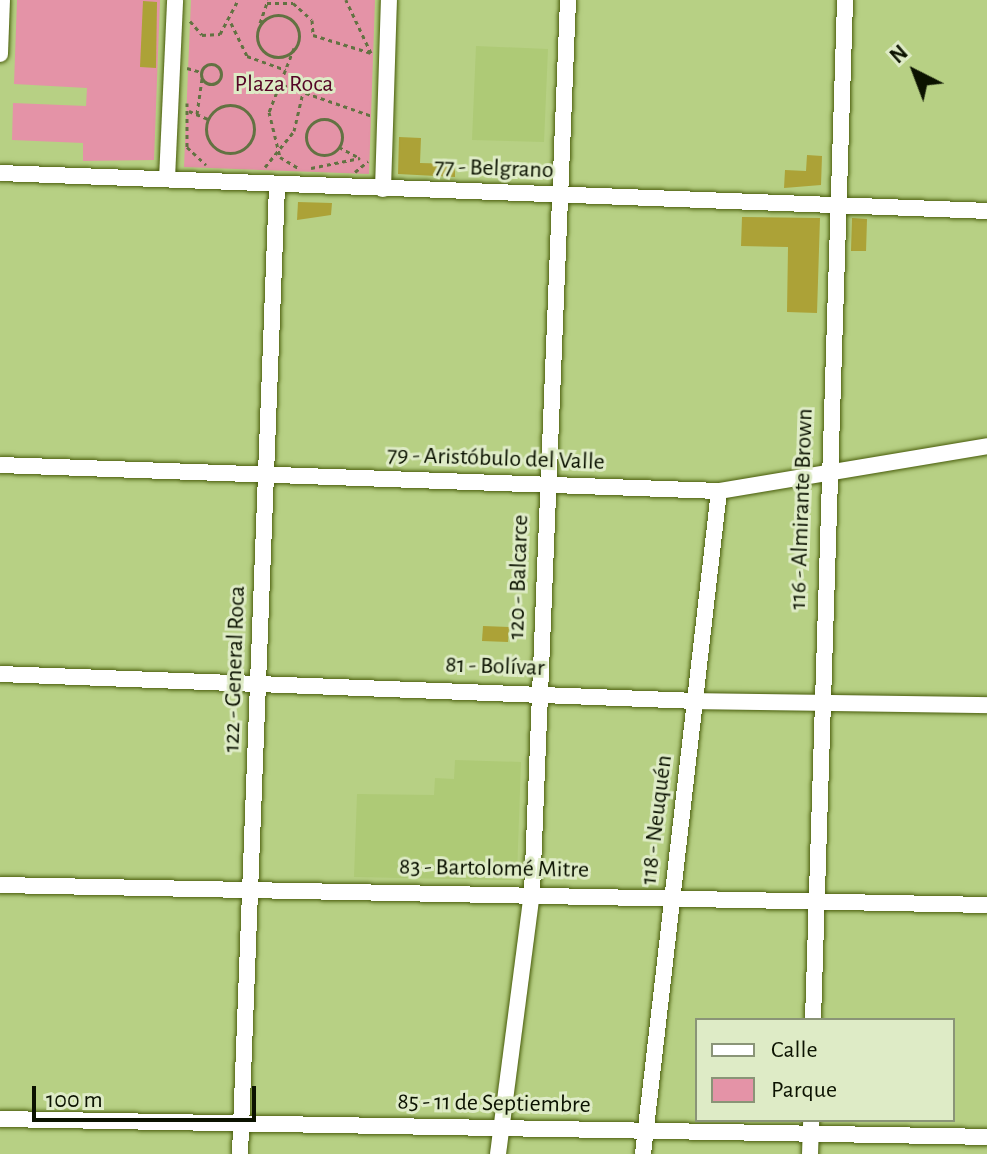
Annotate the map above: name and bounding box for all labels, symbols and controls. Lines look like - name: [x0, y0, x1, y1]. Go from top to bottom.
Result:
- north arrow: [875, 32, 955, 112]
- text: N: [886, 41, 912, 67]
- park label: Plaza Roca: [235, 71, 333, 99]
- street label: 77 - Belgrano: [434, 153, 554, 185]
- street label: 116 - Almirante Brown: [784, 408, 820, 610]
- street label: 79 - Aristóbulo del Valle: [387, 441, 605, 477]
- street label: 120 - Balcarce: [502, 514, 536, 640]
- street label: 122 - General Roca: [218, 585, 252, 753]
- street label: 81 - Bolívar: [445, 651, 545, 683]
- street label: 118 - Neuquén: [635, 754, 679, 886]
- street label: 83 - Bartolomé Mitre: [399, 853, 589, 885]
- legend: [695, 1018, 955, 1122]
- text: Calle: [771, 1038, 818, 1062]
- scale bar: [36, 1070, 260, 1120]
- text: Parque: [771, 1078, 837, 1102]
- text: 100 m: [46, 1088, 103, 1112]
- street label: 85 - 11 de Septiembre: [397, 1088, 591, 1120]

